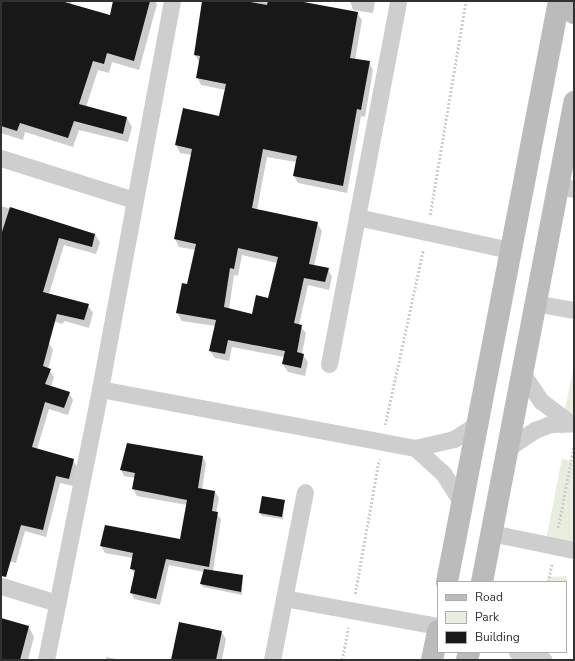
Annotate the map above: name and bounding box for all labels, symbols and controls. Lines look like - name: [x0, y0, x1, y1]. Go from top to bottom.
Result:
- legend: [437, 581, 567, 653]
- text: Road: [475, 589, 503, 605]
- text: Park: [475, 609, 499, 625]
- text: Building: [475, 629, 520, 645]

